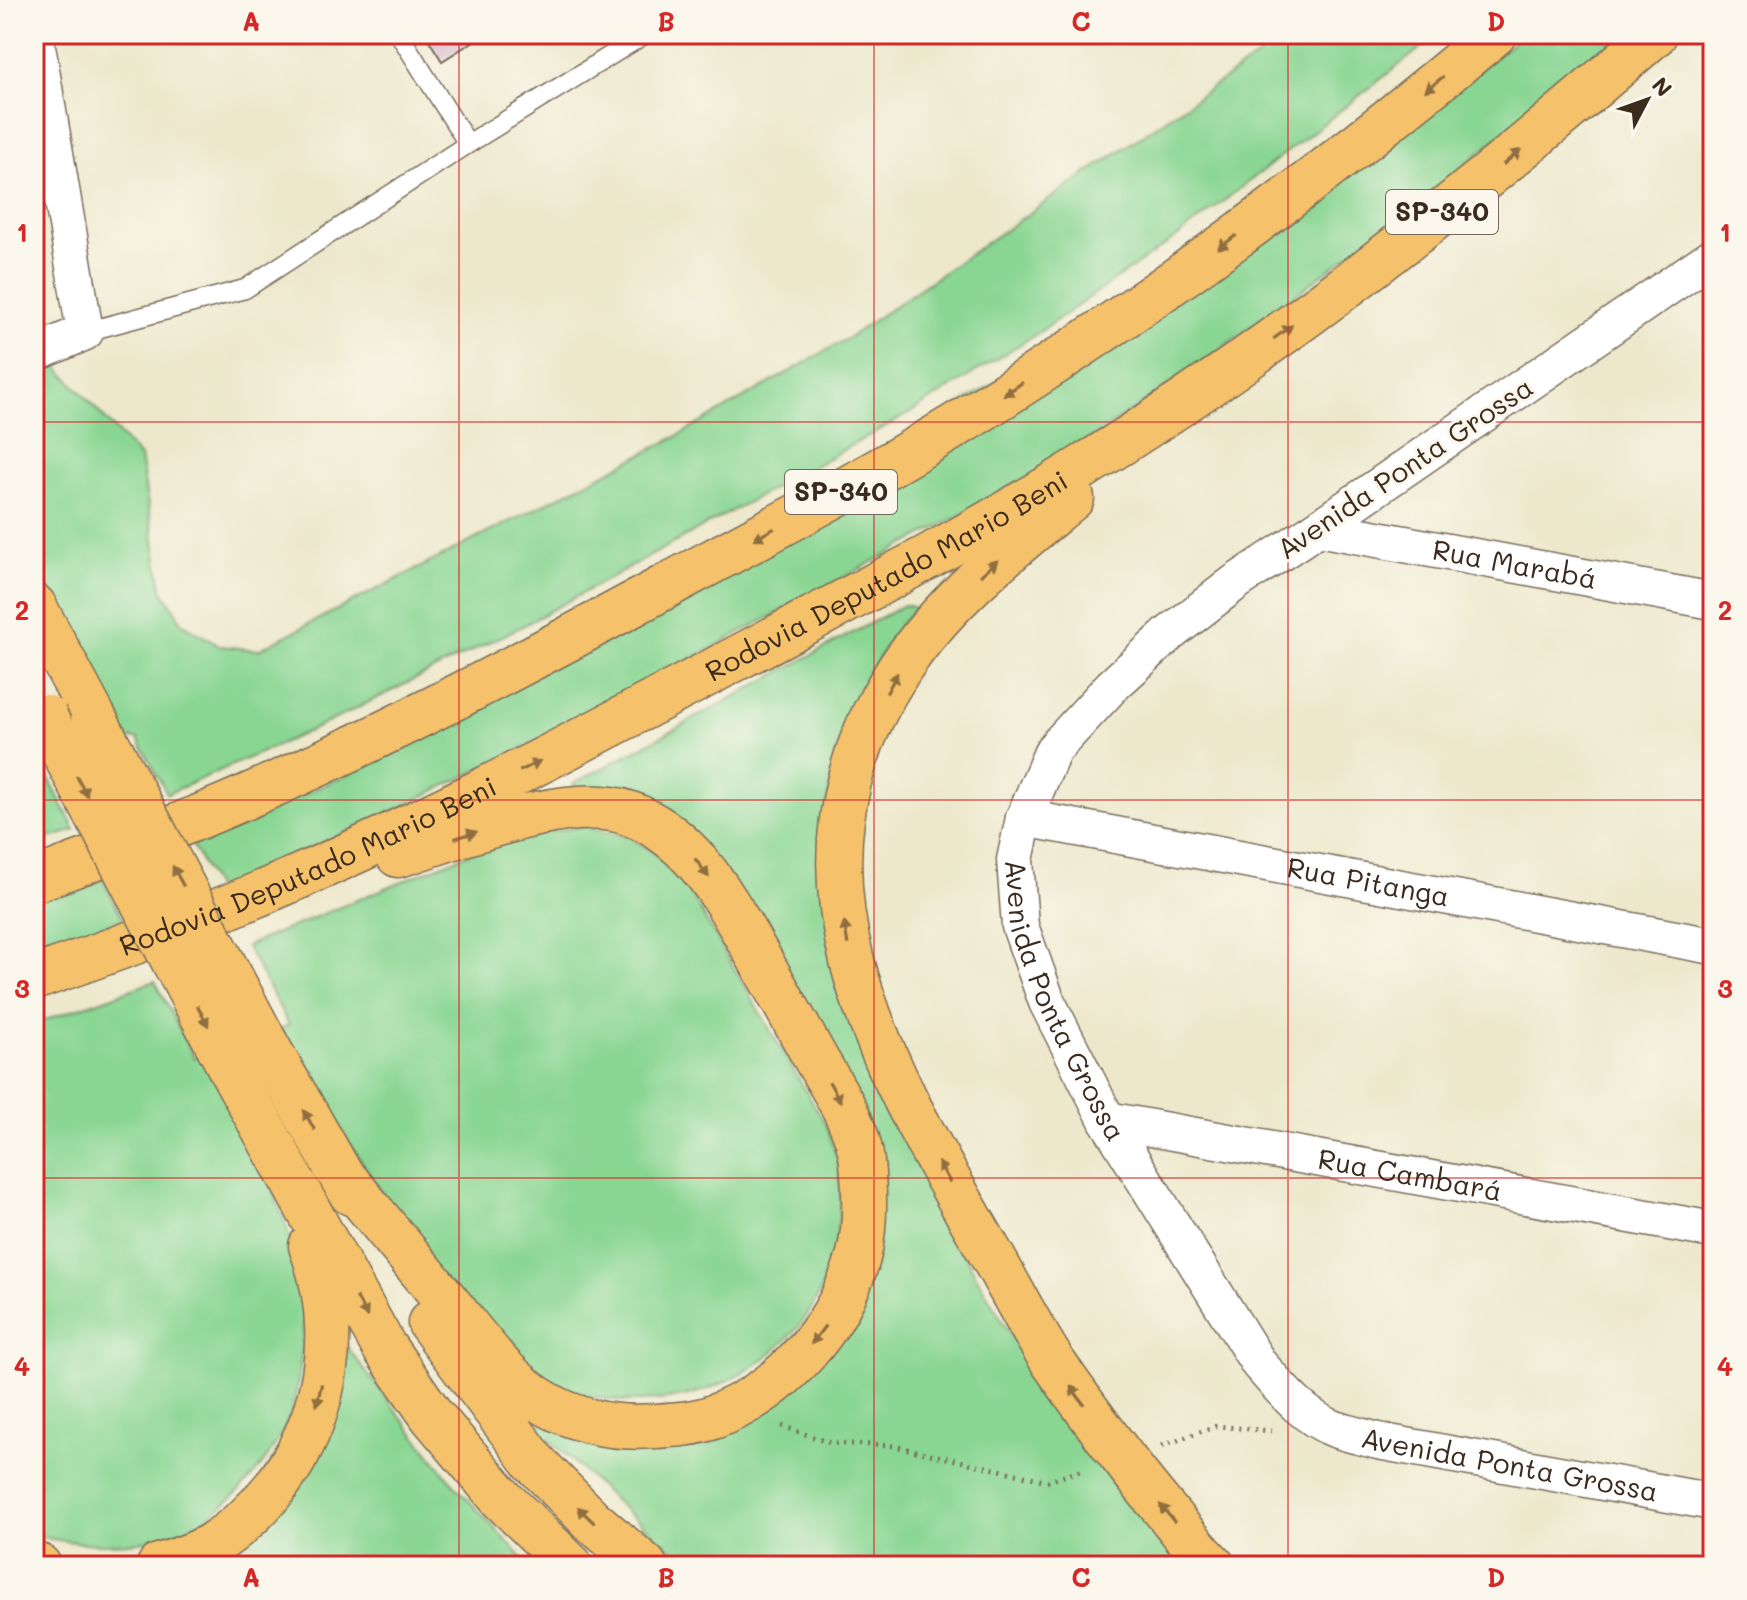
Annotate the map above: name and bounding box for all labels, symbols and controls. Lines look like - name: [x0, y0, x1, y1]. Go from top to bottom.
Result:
- text: A: [242, 4, 260, 38]
- text: B: [657, 4, 675, 38]
- text: C: [1071, 4, 1091, 38]
- text: D: [1487, 4, 1505, 38]
- north arrow: [1607, 60, 1687, 140]
- text: N: [1646, 71, 1679, 102]
- one-way arrow: [1424, 75, 1444, 92]
- one-way arrow: [1501, 149, 1521, 166]
- road number: SP-340: [1386, 190, 1498, 234]
- text: 1: [16, 215, 28, 249]
- text: 1: [1719, 215, 1731, 249]
- one-way arrow: [1216, 234, 1238, 250]
- one-way arrow: [1273, 324, 1293, 340]
- street label: Avenida Ponta Grossa: [1270, 368, 1539, 566]
- one-way arrow: [1002, 381, 1023, 396]
- street label: Rodovia Deputado Mario Beni: [699, 462, 1074, 689]
- road number: SP-340: [785, 470, 897, 514]
- one-way arrow: [753, 526, 775, 540]
- street label: Rua Marabá: [1430, 531, 1600, 596]
- one-way arrow: [978, 560, 998, 577]
- text: 2: [15, 593, 29, 627]
- text: 2: [1718, 593, 1732, 627]
- one-way arrow: [885, 672, 898, 695]
- one-way arrow: [518, 759, 541, 772]
- street label: Rodovia Deputado Mario Beni: [114, 767, 502, 963]
- one-way arrow: [75, 775, 88, 798]
- one-way arrow: [455, 828, 479, 841]
- street label: Rua Pitanga: [1284, 848, 1452, 914]
- one-way arrow: [694, 857, 710, 879]
- street label: Avenida Ponta Grossa: [998, 858, 1135, 1147]
- one-way arrow: [171, 865, 184, 888]
- one-way arrow: [839, 920, 851, 945]
- text: 3: [14, 971, 30, 1005]
- text: 3: [1717, 971, 1733, 1005]
- one-way arrow: [196, 1005, 209, 1028]
- one-way arrow: [828, 1080, 841, 1103]
- one-way arrow: [302, 1109, 316, 1131]
- street label: Rua Cambará: [1315, 1140, 1505, 1208]
- one-way arrow: [937, 1161, 951, 1183]
- one-way arrow: [355, 1296, 369, 1319]
- one-way arrow: [811, 1325, 827, 1345]
- text: 4: [14, 1349, 30, 1383]
- text: 4: [1717, 1349, 1733, 1383]
- one-way arrow: [312, 1382, 325, 1407]
- one-way arrow: [1070, 1385, 1086, 1405]
- street label: Avenida Ponta Grossa: [1358, 1418, 1661, 1509]
- one-way arrow: [1159, 1503, 1176, 1523]
- one-way arrow: [577, 1506, 596, 1524]
- text: A: [242, 1560, 260, 1594]
- text: B: [657, 1560, 675, 1594]
- text: C: [1071, 1560, 1091, 1594]
- text: D: [1487, 1560, 1505, 1594]

